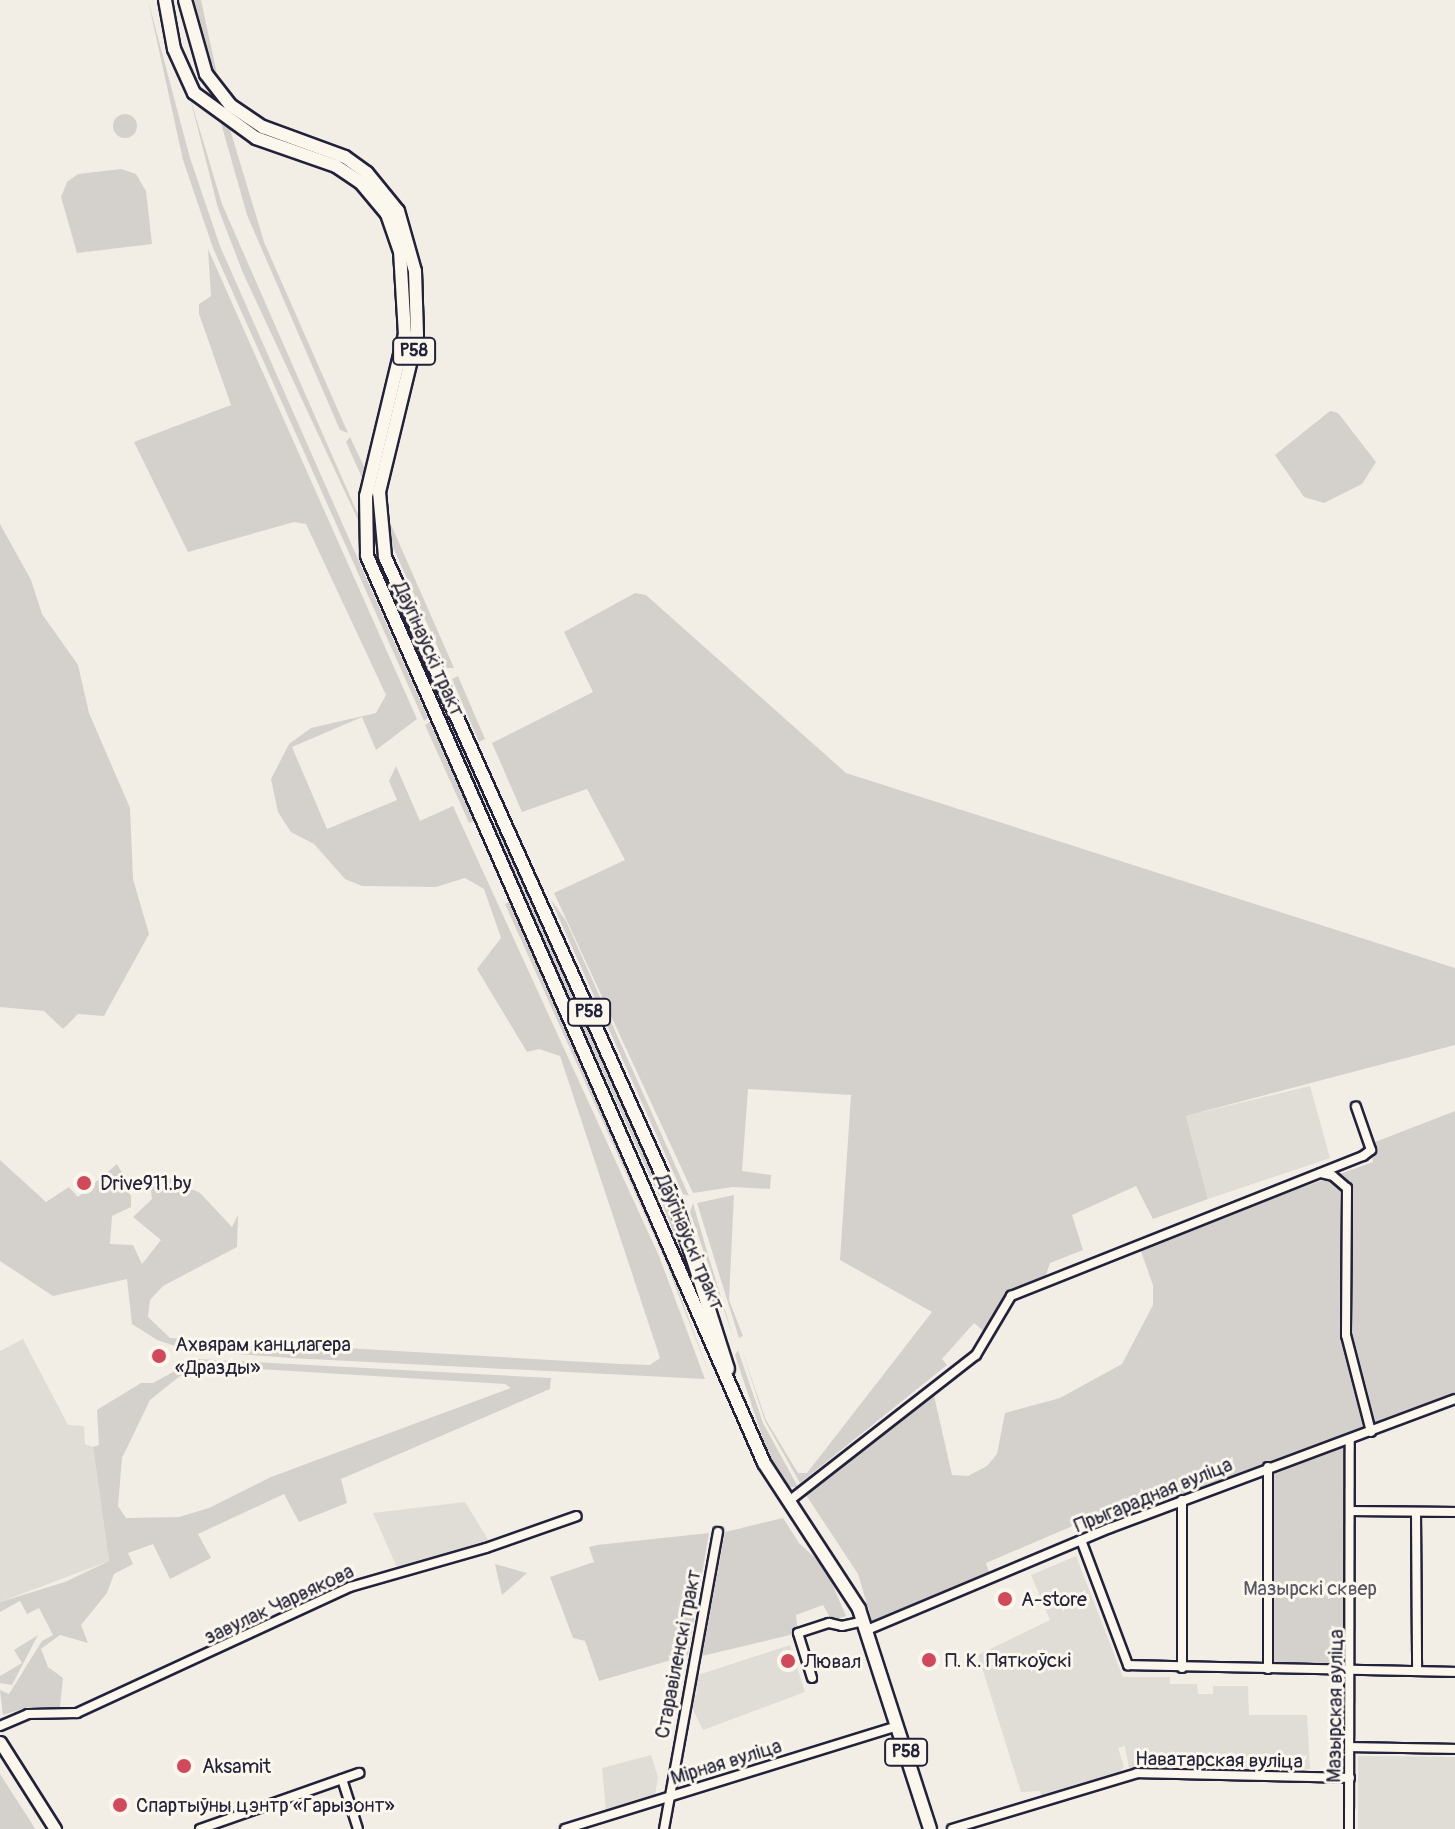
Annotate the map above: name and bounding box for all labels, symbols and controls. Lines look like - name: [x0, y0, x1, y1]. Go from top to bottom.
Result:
- road number: Р58: [392, 337, 436, 365]
- street label: Даўгінаўскі тракт: [388, 578, 470, 720]
- road number: Р58: [567, 998, 611, 1026]
- street label: Даўгінаўскі тракт: [651, 1170, 729, 1314]
- place label: Drive911.by: [100, 1171, 191, 1195]
- marker: Drive911.by: [75, 1174, 93, 1192]
- place label: Ахвярам канцлагера «Дразды»: [175, 1332, 351, 1379]
- marker: Ахвярам канцлагера «Дразды»: [150, 1347, 168, 1365]
- street label: Прыгарадная вуліца: [1070, 1452, 1236, 1538]
- street label: завулак Чарвякова: [201, 1559, 357, 1649]
- street label: Старавіленскі тракт: [650, 1567, 706, 1741]
- park label: Мазырскі сквер: [1243, 1576, 1377, 1600]
- place label: А-store: [1021, 1587, 1087, 1611]
- marker: А-store: [996, 1590, 1014, 1608]
- street label: Мазырская вуліца: [1322, 1629, 1348, 1783]
- place label: П. К. Пяткоўскі: [945, 1648, 1071, 1672]
- place label: Лювал: [804, 1649, 861, 1673]
- marker: П. К. Пяткоўскі: [920, 1651, 938, 1669]
- marker: Лювал: [779, 1652, 797, 1670]
- street label: Мірная вуліца: [668, 1734, 784, 1790]
- road number: Р58: [884, 1738, 928, 1766]
- street label: Наватарская вуліца: [1135, 1747, 1303, 1773]
- place label: Aksamit: [202, 1754, 271, 1778]
- marker: Aksamit: [173, 1755, 195, 1777]
- place label: Спартыўны цэнтр «Гарызонт»: [136, 1793, 395, 1817]
- marker: Спартыўны цэнтр «Гарызонт»: [111, 1796, 129, 1814]

